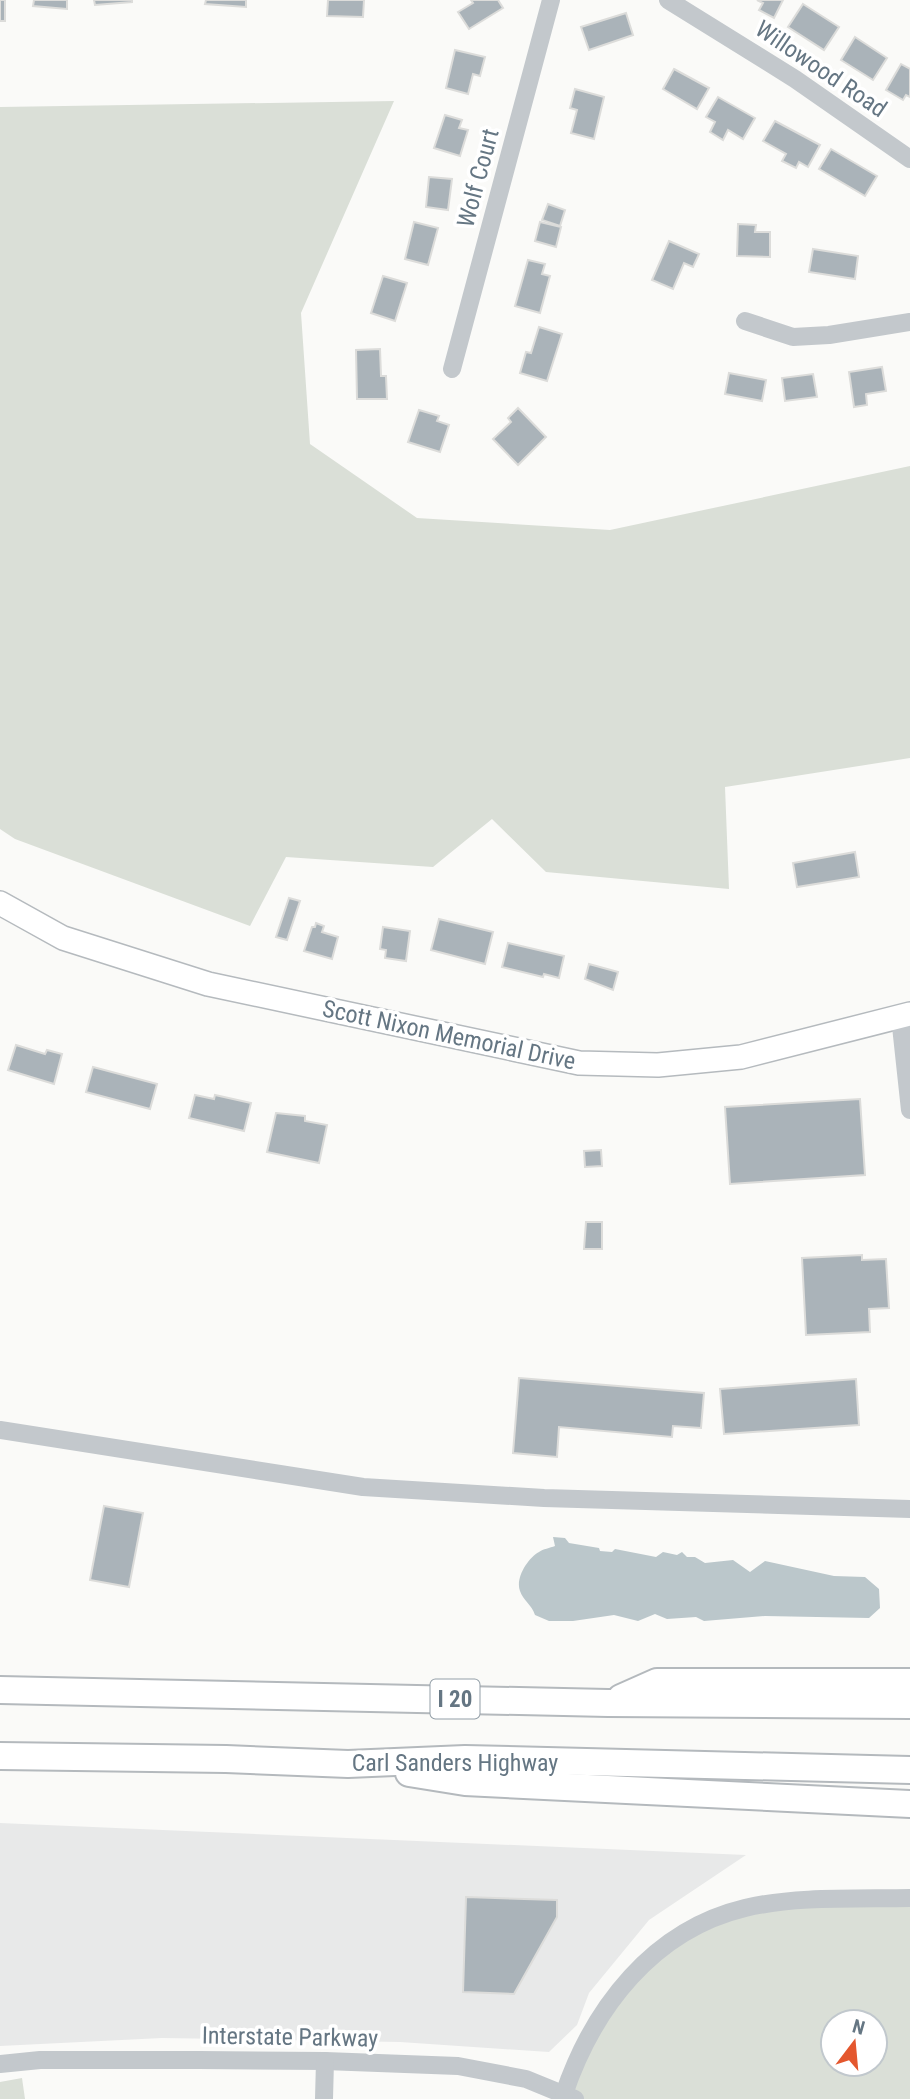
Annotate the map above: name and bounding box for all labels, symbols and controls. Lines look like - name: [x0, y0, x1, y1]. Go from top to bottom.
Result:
- street label: Willowood Road: [750, 15, 892, 123]
- street label: Wolf Court: [451, 126, 505, 230]
- street label: Scott Nixon Memorial Drive: [320, 994, 578, 1076]
- road number: I 20: [430, 1680, 480, 1718]
- street label: Carl Sanders Highway: [352, 1749, 558, 1777]
- north arrow: [819, 2008, 889, 2078]
- text: N: [850, 2014, 867, 2040]
- street label: Interstate Parkway: [202, 2021, 378, 2053]

